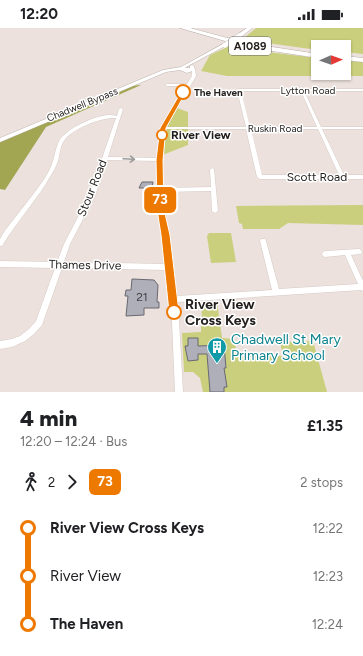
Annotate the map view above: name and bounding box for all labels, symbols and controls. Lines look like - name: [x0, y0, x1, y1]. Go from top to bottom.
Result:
- text: 12:20: [20, 5, 58, 23]
- road number: A1089: [229, 37, 271, 55]
- north arrow: [311, 40, 351, 80]
- map controls: [311, 40, 351, 80]
- street label: Chadwell Bypass: [45, 84, 120, 125]
- marker: The Haven: [175, 84, 191, 100]
- street label: Lytton Road: [281, 84, 336, 97]
- place label: The Haven: [194, 86, 243, 99]
- street label: Ruskin Road: [248, 122, 303, 135]
- place label: River View: [171, 128, 231, 142]
- marker: River View: [156, 129, 168, 141]
- one-way arrow: [122, 155, 135, 162]
- street label: Stour Road: [74, 157, 110, 219]
- street label: Scott Road: [287, 170, 347, 184]
- line badge: 73: [142, 187, 178, 213]
- text: 73: [152, 191, 168, 208]
- street label: Thames Drive: [49, 257, 122, 273]
- house number: 21: [136, 290, 148, 304]
- place label: River View Cross Keys: [185, 296, 256, 329]
- marker: River View Cross Keys: [166, 304, 182, 320]
- place label: Chadwell St Mary Primary School: [231, 331, 341, 364]
- building icon: Chadwell St Mary Primary School: [206, 336, 228, 364]
- text: 4 min: [20, 405, 77, 432]
- text: £1.35: [307, 417, 343, 435]
- text: 12:20 – 12:24 · Bus: [20, 434, 127, 449]
- icon: walk: [20, 471, 42, 493]
- icon: forward: [61, 471, 83, 493]
- text: 73: [97, 473, 113, 490]
- text: 2: [48, 475, 55, 490]
- text: 2 stops: [300, 475, 343, 490]
- text: River View Cross Keys: [50, 519, 204, 537]
- text: 12:22: [313, 521, 343, 536]
- text: River View: [50, 567, 121, 585]
- text: 12:23: [313, 569, 343, 584]
- text: The Haven: [50, 615, 123, 633]
- text: 12:24: [312, 617, 343, 632]

